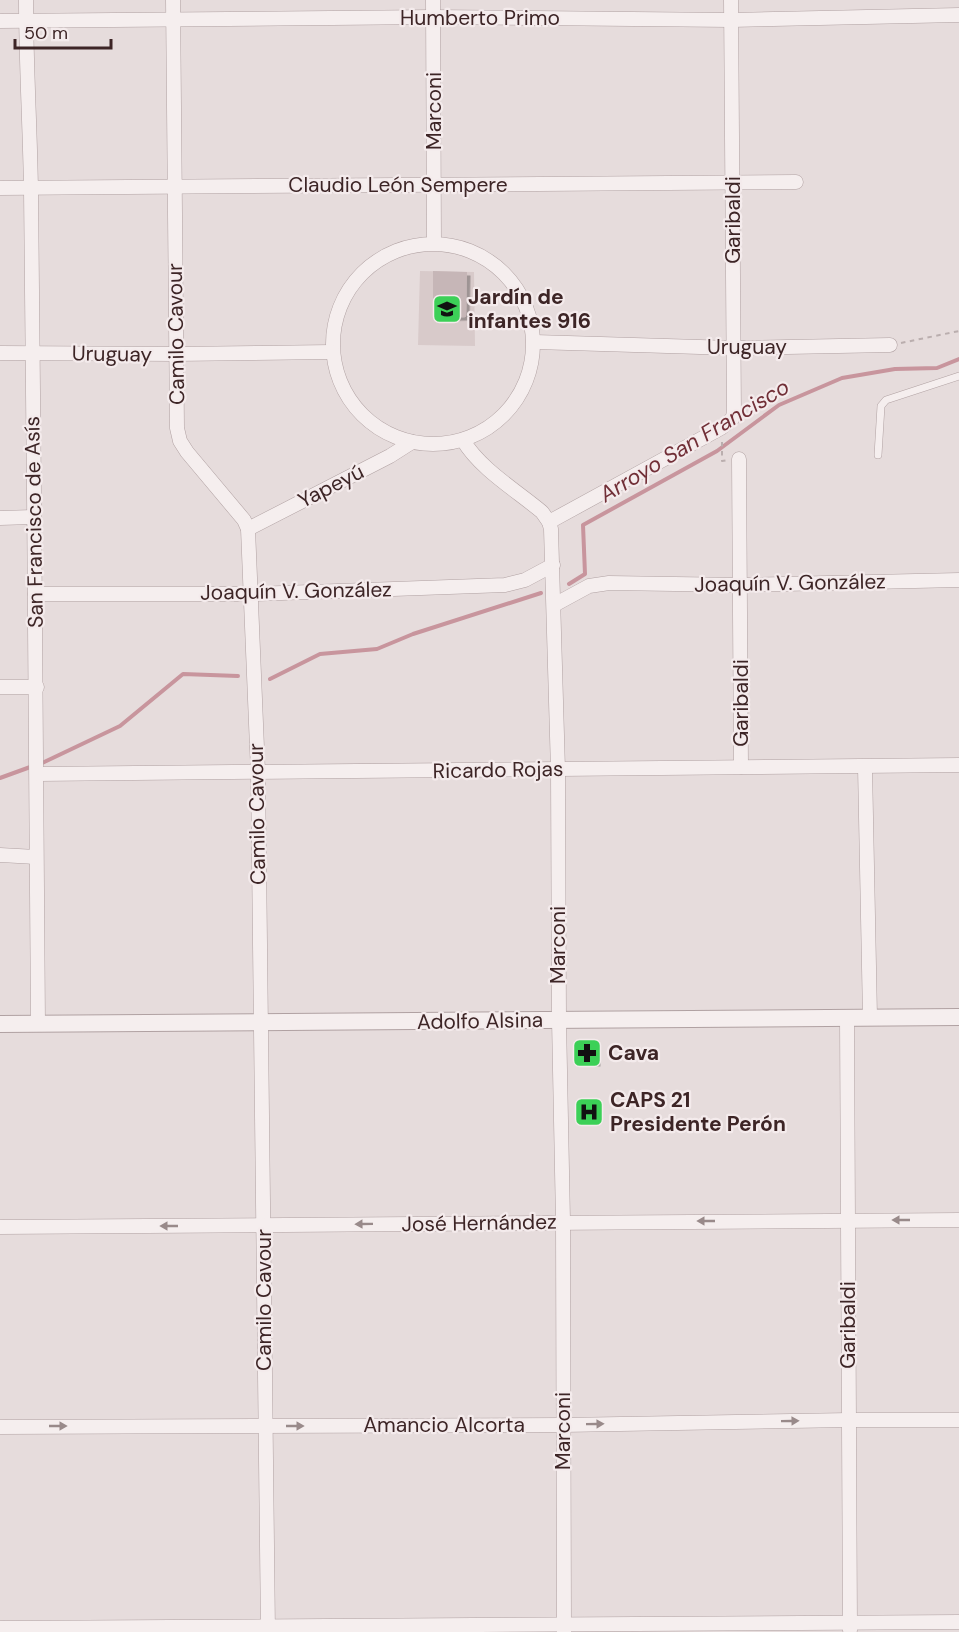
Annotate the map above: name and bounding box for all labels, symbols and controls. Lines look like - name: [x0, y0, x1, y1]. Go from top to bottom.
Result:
- street label: Humberto Primo: [400, 4, 560, 32]
- scale bar: [15, 12, 111, 50]
- text: 50 m: [24, 21, 68, 45]
- street label: Marconi: [420, 72, 448, 150]
- street label: Claudio León Sempere: [288, 171, 508, 199]
- street label: Garibaldi: [719, 176, 747, 264]
- street label: Camilo Cavour: [161, 263, 191, 405]
- place label: Jardín de infantes 916: [468, 283, 591, 335]
- school or university icon: Jardín de infantes 916: [431, 293, 463, 325]
- street label: Uruguay: [707, 333, 787, 361]
- street label: Uruguay: [72, 339, 153, 369]
- water label: Arroyo San Francisco: [593, 372, 795, 509]
- street label: San Francisco de Asís: [18, 416, 50, 628]
- street label: Yapeyú: [293, 458, 369, 514]
- street label: Joaquín V. González: [694, 567, 886, 599]
- street label: Joaquín V. González: [200, 575, 392, 607]
- street label: Garibaldi: [727, 659, 755, 747]
- street label: Camilo Cavour: [242, 743, 272, 885]
- street label: Ricardo Rojas: [432, 755, 564, 785]
- street label: Marconi: [544, 906, 572, 984]
- street label: Adolfo Alsina: [417, 1006, 543, 1036]
- pharmacy icon: Cava: [571, 1037, 603, 1069]
- place label: Cava: [608, 1039, 659, 1067]
- place label: CAPS 21 Presidente Perón: [610, 1086, 786, 1138]
- hospital icon: CAPS 21 Presidente Perón: [573, 1096, 605, 1128]
- street label: José Hernández: [401, 1208, 557, 1238]
- one-way arrow: [891, 1215, 910, 1225]
- one-way arrow: [696, 1216, 715, 1226]
- one-way arrow: [354, 1219, 373, 1229]
- one-way arrow: [159, 1221, 178, 1231]
- street label: Camilo Cavour: [250, 1229, 278, 1371]
- street label: Garibaldi: [834, 1281, 862, 1369]
- street label: Marconi: [549, 1392, 577, 1470]
- street label: Amancio Alcorta: [363, 1411, 525, 1439]
- one-way arrow: [781, 1416, 800, 1425]
- one-way arrow: [586, 1419, 605, 1429]
- one-way arrow: [49, 1421, 68, 1431]
- one-way arrow: [286, 1421, 305, 1431]

